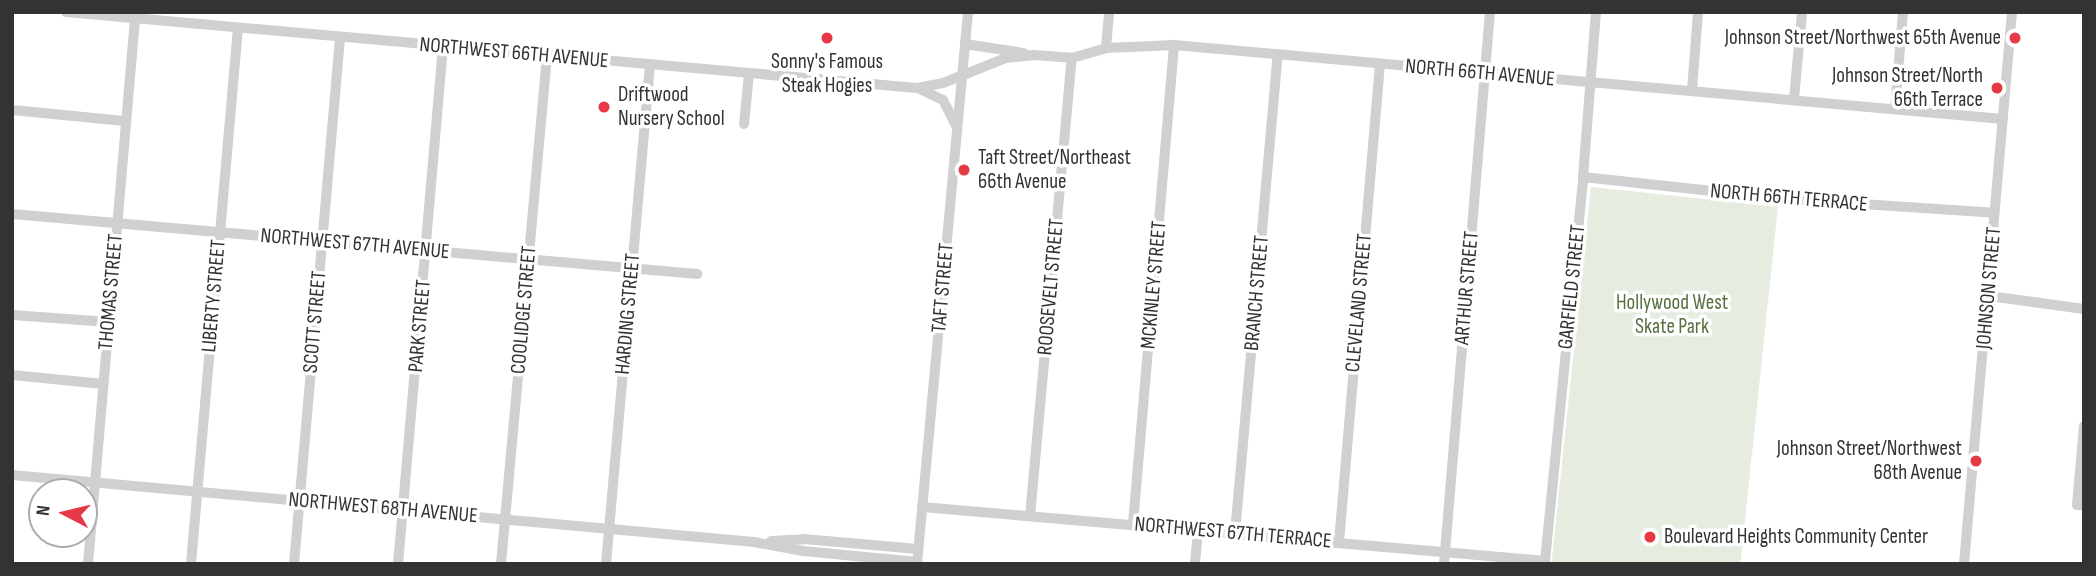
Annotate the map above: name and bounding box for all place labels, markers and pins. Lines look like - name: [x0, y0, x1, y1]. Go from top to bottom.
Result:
- place label: Johnson Street/Northwest 65th Avenue: [1725, 25, 2001, 51]
- marker: Sonny's Famous Steak Hogies: [819, 30, 835, 46]
- marker: Johnson Street/Northwest 65th Avenue: [2007, 30, 2023, 46]
- place label: Sonny's Famous Steak Hogies: [771, 49, 883, 99]
- place label: Johnson Street/North 66th Terrace: [1832, 63, 1983, 113]
- marker: Johnson Street/North 66th Terrace: [1989, 80, 2005, 96]
- place label: Driftwood Nursery School: [618, 82, 725, 132]
- marker: Driftwood Nursery School: [596, 99, 612, 115]
- place label: Taft Street/Northeast 66th Avenue: [978, 145, 1131, 195]
- marker: Taft Street/Northeast 66th Avenue: [956, 162, 972, 178]
- place label: Johnson Street/Northwest 68th Avenue: [1777, 436, 1962, 486]
- marker: Johnson Street/Northwest 68th Avenue: [1968, 453, 1984, 469]
- place label: Boulevard Heights Community Center: [1664, 524, 1928, 550]
- marker: Boulevard Heights Community Center: [1642, 529, 1658, 545]

